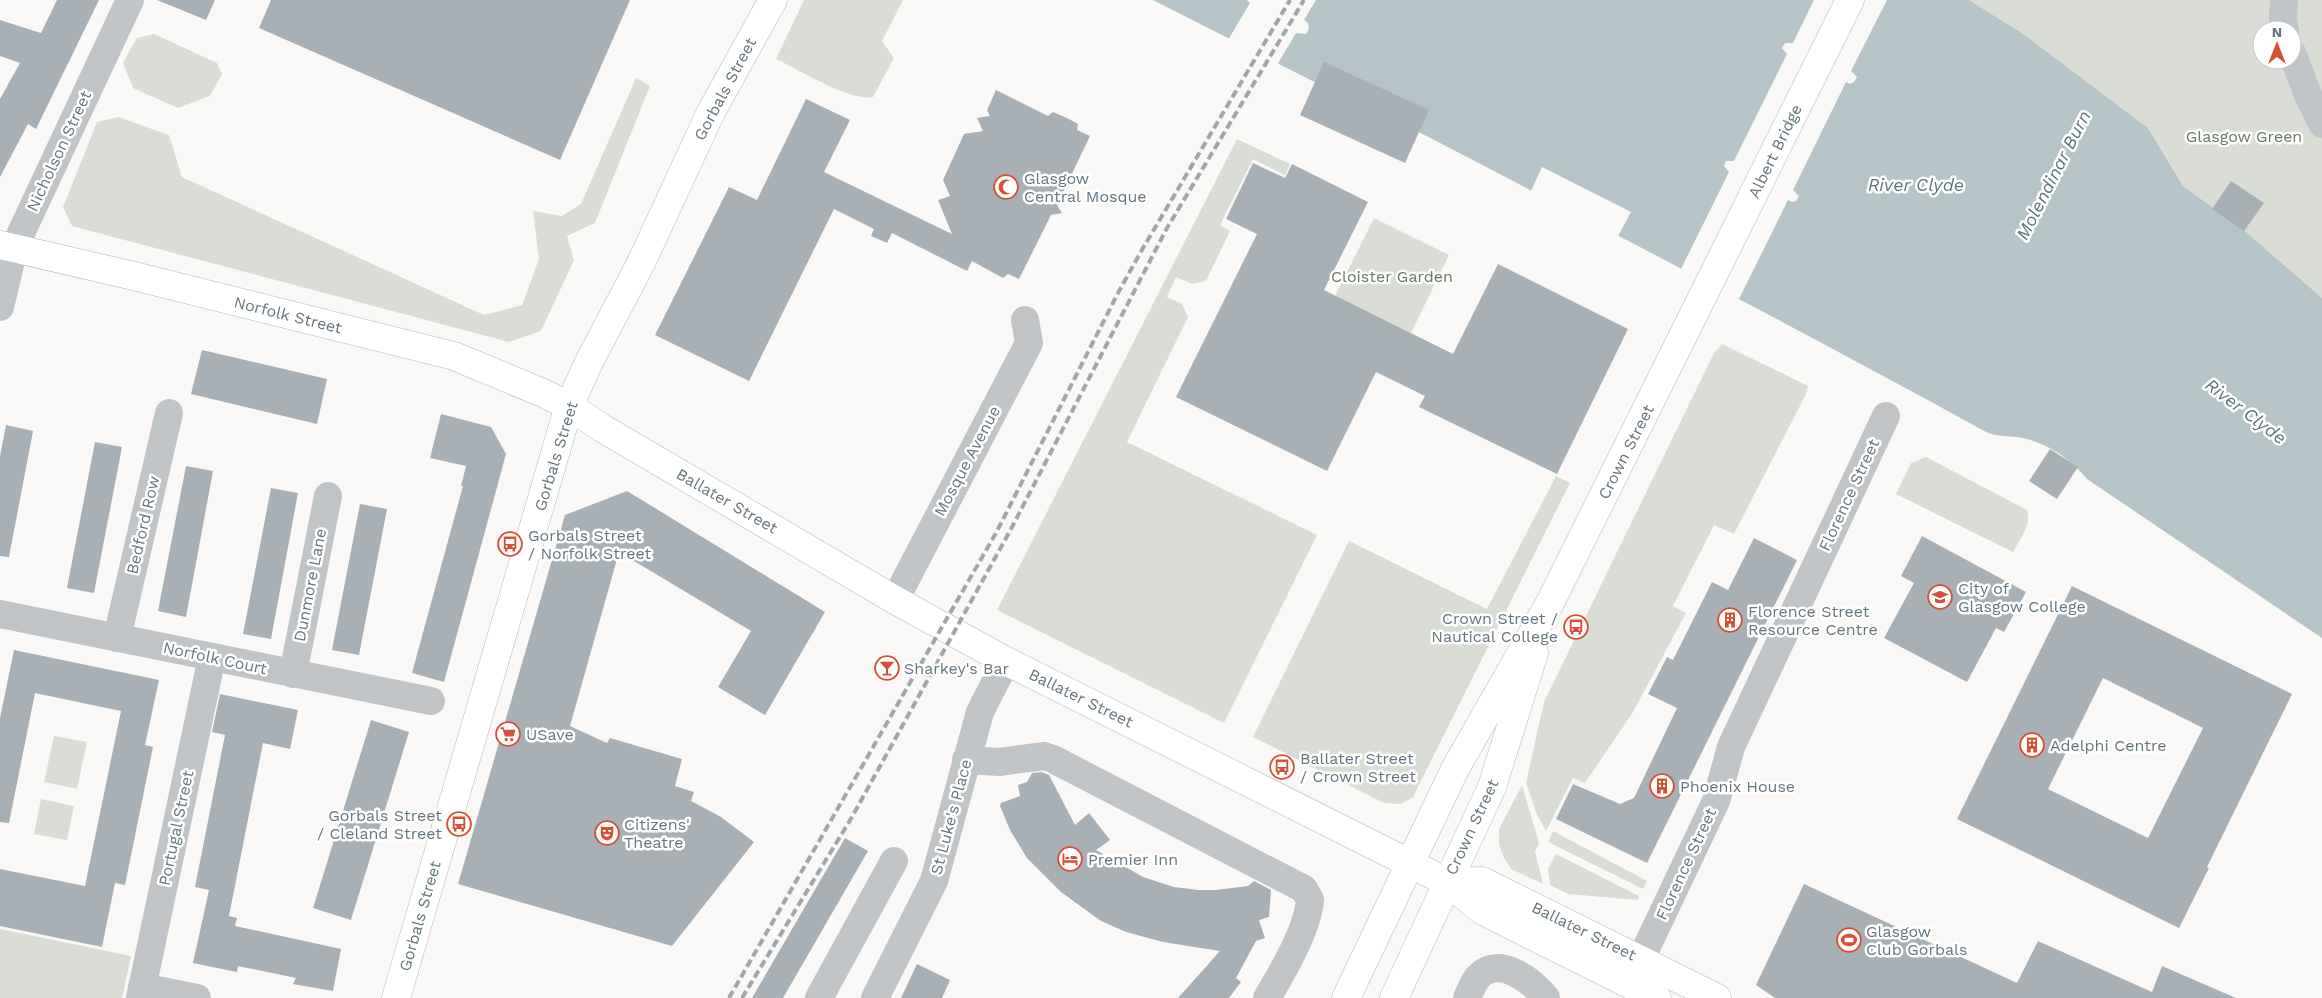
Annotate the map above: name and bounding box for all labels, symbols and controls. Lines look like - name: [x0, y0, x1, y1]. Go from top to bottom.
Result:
- north arrow: [2252, 20, 2302, 70]
- text: N: [2272, 24, 2282, 40]
- street label: Gorbals Street: [690, 34, 760, 144]
- street label: Nicholson Street: [23, 87, 95, 214]
- street label: Albert Bridge: [1744, 101, 1806, 201]
- water label: Molendinar Burn: [2011, 107, 2095, 243]
- park label: Glasgow Green: [2186, 127, 2302, 146]
- place label: Glasgow Central Mosque: [1024, 169, 1147, 206]
- mosque icon: Glasgow Central Mosque: [993, 174, 1019, 200]
- water label: River Clyde: [1868, 174, 1964, 195]
- park label: Cloister Garden: [1331, 267, 1453, 286]
- street label: Norfolk Street: [232, 292, 344, 338]
- water label: River Clyde: [2201, 374, 2291, 448]
- street label: Gorbals Street: [530, 399, 582, 513]
- street label: Crown Street: [1594, 401, 1658, 502]
- street label: Mosque Avenue: [930, 403, 1004, 519]
- street label: Florence Street: [1815, 436, 1883, 554]
- street label: Ballater Street: [673, 464, 781, 538]
- street label: Bedford Row: [122, 474, 164, 576]
- place label: Gorbals Street / Norfolk Street: [528, 526, 651, 563]
- street label: Dunmore Lane: [290, 527, 330, 643]
- bus stop icon: Gorbals Street / Norfolk Street: [497, 531, 523, 557]
- place label: City of Glasgow College: [1958, 579, 2086, 616]
- school or university icon: City of Glasgow College: [1927, 584, 1953, 610]
- place label: Florence Street Resource Centre: [1748, 602, 1878, 639]
- building icon: Florence Street Resource Centre: [1717, 607, 1743, 633]
- place label: Crown Street / Nautical College: [1431, 609, 1558, 646]
- bus stop icon: Crown Street / Nautical College: [1563, 614, 1589, 640]
- street label: Norfolk Court: [161, 638, 269, 678]
- bar icon: Sharkey's Bar: [874, 655, 900, 681]
- place label: Sharkey's Bar: [904, 659, 1010, 678]
- street label: Ballater Street: [1026, 665, 1137, 732]
- supermarket icon: USave: [495, 721, 521, 747]
- place label: USave: [526, 725, 574, 744]
- building icon: Adelphi Centre: [2019, 732, 2045, 758]
- place label: Adelphi Centre: [2050, 736, 2166, 755]
- place label: Ballater Street / Crown Street: [1300, 749, 1416, 786]
- bus stop icon: Ballater Street / Crown Street: [1269, 754, 1295, 780]
- street label: St Luke's Place: [926, 757, 976, 877]
- street label: Portugal Street: [155, 768, 198, 887]
- building icon: Phoenix House: [1649, 773, 1675, 799]
- street label: Crown Street: [1442, 776, 1503, 878]
- place label: Phoenix House: [1680, 777, 1795, 796]
- street label: Florence Street: [1652, 805, 1720, 923]
- place label: Gorbals Street / Cleland Street: [317, 806, 442, 843]
- bus stop icon: Gorbals Street / Cleland Street: [446, 811, 472, 837]
- place label: Citizens' Theatre: [624, 815, 690, 852]
- theatre icon: Citizens' Theatre: [594, 820, 620, 846]
- hotel icon: Premier Inn: [1057, 846, 1083, 872]
- place label: Premier Inn: [1088, 850, 1178, 869]
- street label: Gorbals Street: [395, 858, 445, 973]
- street label: Ballater Street: [1529, 898, 1640, 965]
- place label: Glasgow Club Gorbals: [1866, 922, 1967, 959]
- sports icon: Glasgow Club Gorbals: [1836, 927, 1862, 953]

